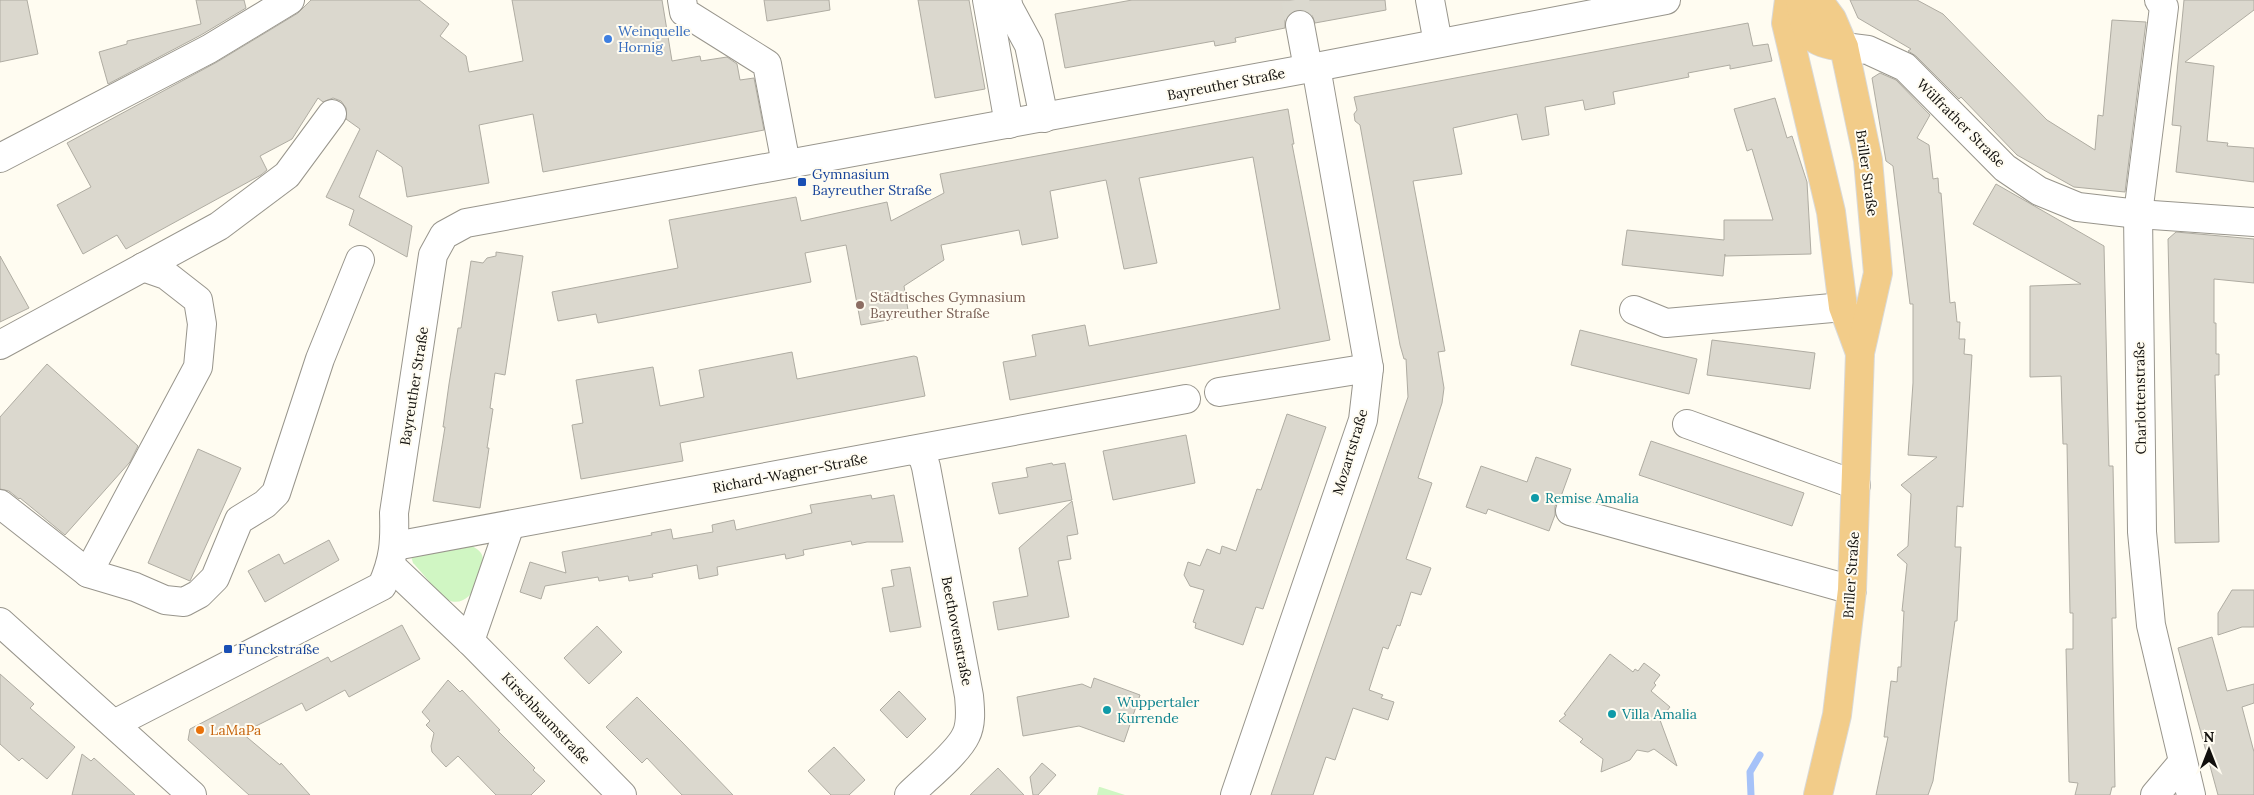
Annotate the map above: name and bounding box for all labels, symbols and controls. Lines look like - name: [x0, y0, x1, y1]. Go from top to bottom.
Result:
- place label: Weinquelle Hornig: [618, 22, 691, 56]
- marker: Weinquelle Hornig: [602, 33, 614, 45]
- street label: Bayreuther Straße: [1165, 64, 1287, 104]
- street label: Wülfrather Straße: [1913, 75, 2009, 171]
- street label: Briller Straße: [1852, 129, 1882, 218]
- place label: Gymnasium Bayreuther Straße: [812, 165, 932, 199]
- marker: Gymnasium Bayreuther Straße: [796, 176, 808, 188]
- place label: Städtisches Gymnasium Bayreuther Straße: [870, 288, 1026, 322]
- marker: Städtisches Gymnasium Bayreuther Straße: [854, 299, 866, 311]
- street label: Bayreuther Straße: [396, 325, 432, 447]
- street label: Charlottenstraße: [2130, 341, 2150, 454]
- street label: Mozartstraße: [1328, 406, 1372, 497]
- street label: Richard-Wagner-Straße: [711, 449, 869, 497]
- place label: Remise Amalia: [1545, 489, 1639, 507]
- marker: Remise Amalia: [1529, 492, 1541, 504]
- street label: Briller Straße: [1839, 530, 1863, 619]
- street label: Beethovenstraße: [938, 575, 976, 688]
- place label: Funckstraße: [238, 640, 320, 658]
- marker: Funckstraße: [222, 643, 234, 655]
- street label: Kirschbaumstraße: [498, 668, 595, 768]
- place label: Wuppertaler Kurrende: [1117, 693, 1199, 727]
- marker: Wuppertaler Kurrende: [1101, 704, 1113, 716]
- place label: Villa Amalia: [1621, 705, 1697, 723]
- marker: Villa Amalia: [1606, 708, 1618, 720]
- place label: LaMaPa: [210, 721, 261, 739]
- marker: LaMaPa: [194, 724, 206, 736]
- north arrow: [2184, 725, 2234, 775]
- text: N: [2204, 728, 2215, 746]

